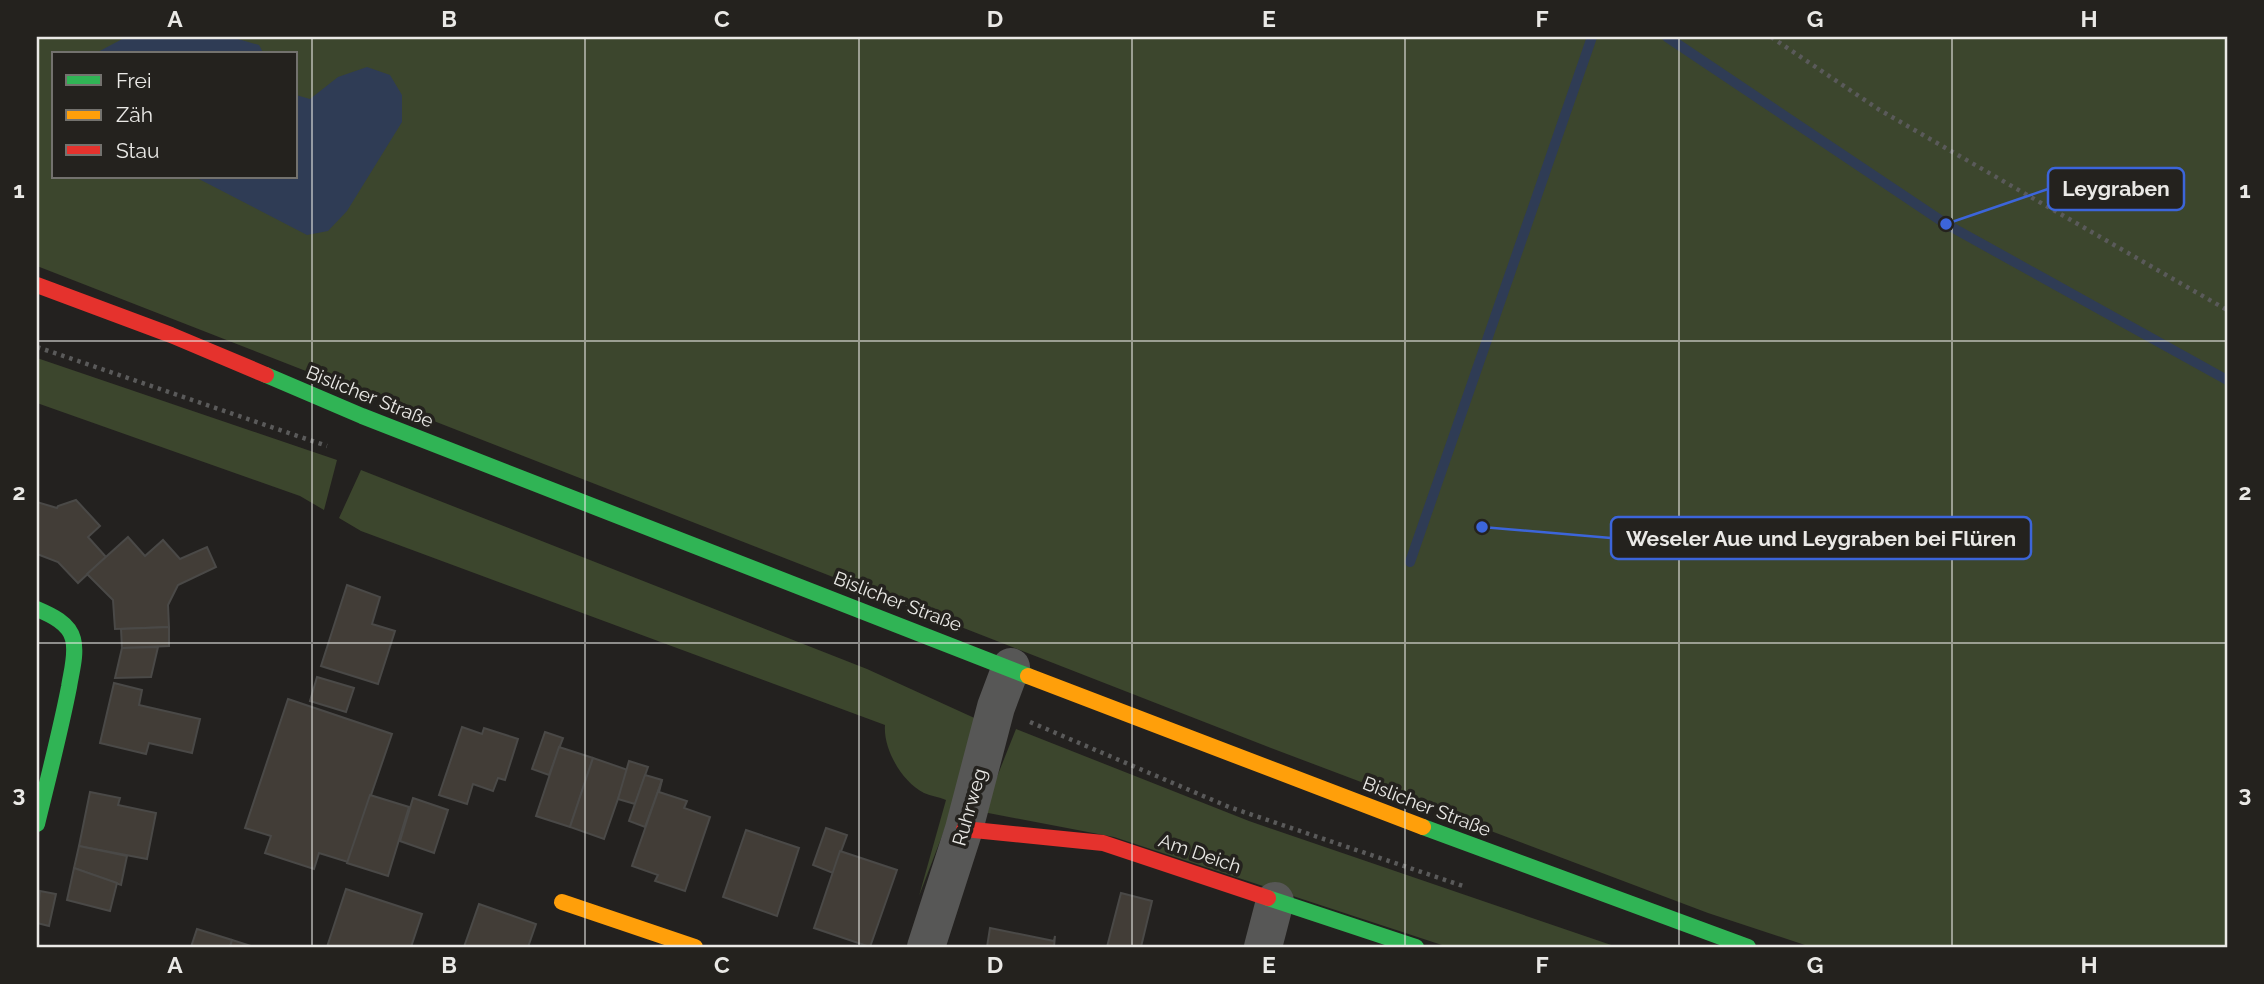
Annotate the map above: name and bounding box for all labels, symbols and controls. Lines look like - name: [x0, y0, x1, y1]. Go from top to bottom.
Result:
- text: A: [167, 5, 183, 32]
- text: B: [441, 5, 457, 32]
- text: C: [714, 5, 730, 32]
- text: D: [987, 5, 1003, 32]
- text: E: [1262, 5, 1276, 32]
- text: F: [1535, 5, 1549, 32]
- text: G: [1807, 5, 1823, 32]
- text: H: [2080, 5, 2098, 32]
- legend: [52, 52, 298, 178]
- text: Frei: [116, 68, 152, 93]
- text: Zäh: [116, 102, 153, 127]
- text: Stau: [116, 138, 160, 163]
- callout: Leygraben: [2048, 168, 2184, 210]
- text: 1: [13, 176, 25, 203]
- text: Leygraben: [2062, 176, 2170, 201]
- text: 1: [2239, 176, 2251, 203]
- street label: Bislicher Straße: [303, 360, 437, 432]
- text: 2: [13, 478, 25, 505]
- text: 2: [2239, 478, 2251, 505]
- callout: Weseler Aue und Leygraben bei Flüren: [1611, 517, 2031, 559]
- text: Weseler Aue und Leygraben bei Flüren: [1626, 526, 2016, 551]
- street label: Bislicher Straße: [831, 566, 965, 636]
- street label: Ruhrweg: [947, 766, 991, 848]
- street label: Bislicher Straße: [1360, 771, 1494, 841]
- text: 3: [13, 780, 25, 807]
- text: 3: [2239, 780, 2251, 807]
- street label: Am Deich: [1156, 829, 1244, 877]
- text: A: [167, 951, 183, 978]
- text: B: [441, 951, 457, 978]
- text: C: [714, 951, 730, 978]
- text: D: [987, 951, 1003, 978]
- text: E: [1262, 951, 1276, 978]
- text: F: [1535, 951, 1549, 978]
- text: G: [1807, 951, 1823, 978]
- text: H: [2080, 951, 2098, 978]

